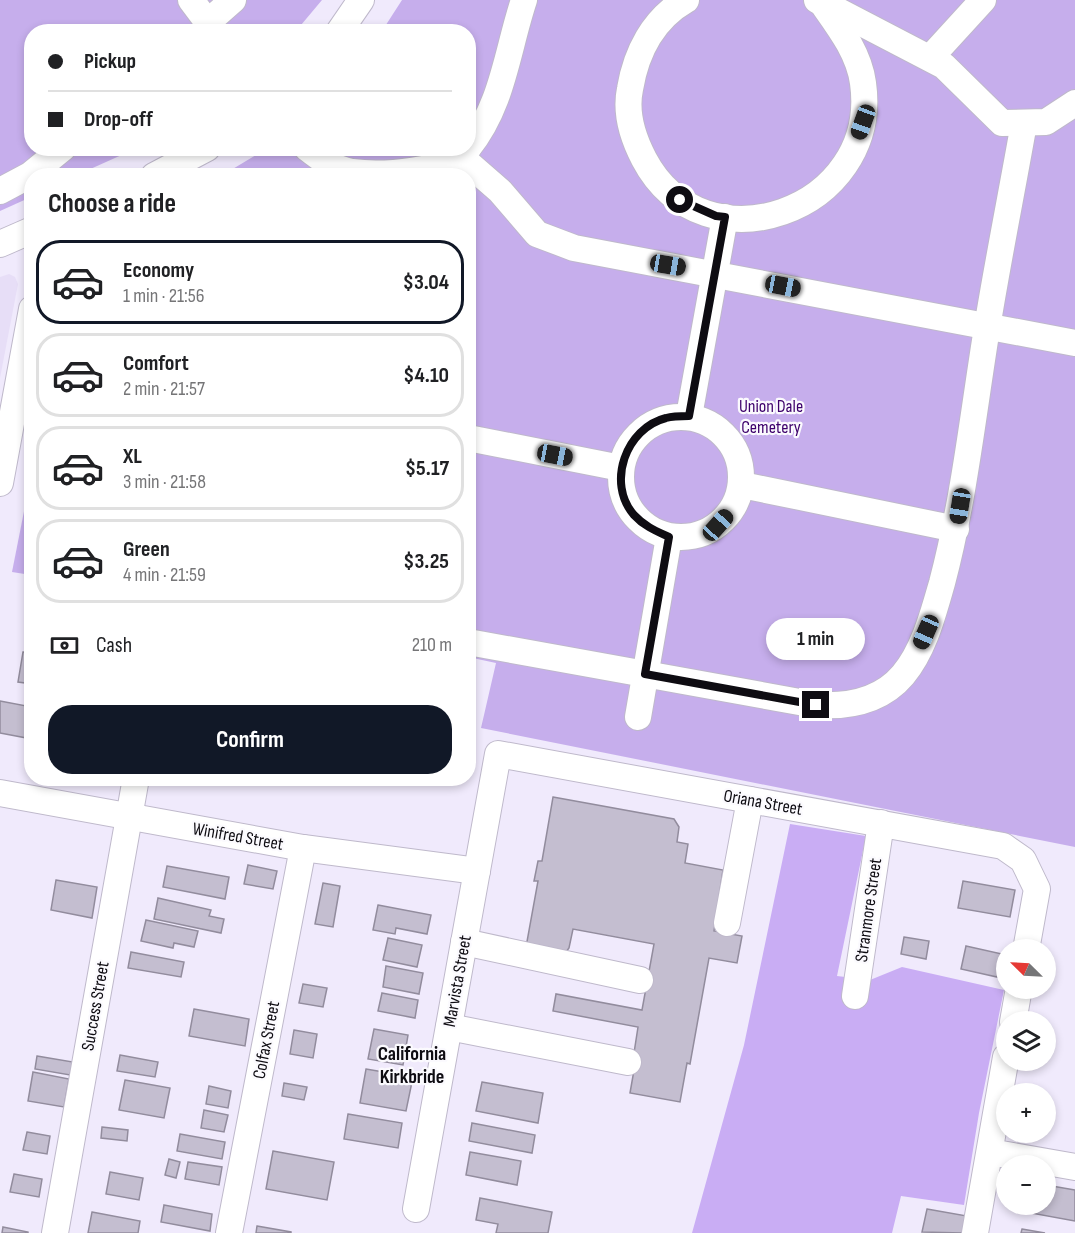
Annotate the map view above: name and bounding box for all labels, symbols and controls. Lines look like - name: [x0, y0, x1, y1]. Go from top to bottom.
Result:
- text: Pickup: [84, 48, 136, 75]
- car: [848, 102, 878, 142]
- text: Drop-off: [84, 106, 153, 133]
- route start: [666, 186, 693, 213]
- text: Choose a ride: [48, 188, 176, 220]
- car: [649, 253, 687, 277]
- icon: car: [51, 255, 105, 309]
- text: Economy: [123, 257, 194, 284]
- text: $3.04: [403, 269, 449, 296]
- car: [764, 274, 802, 298]
- text: 1 min · 21:56: [123, 284, 205, 308]
- icon: car: [51, 348, 105, 402]
- text: Comfort: [123, 350, 189, 377]
- text: $4.10: [403, 362, 449, 389]
- text: 2 min · 21:57: [123, 377, 205, 401]
- park label: Union Dale Cemetery: [739, 396, 803, 438]
- icon: car: [51, 441, 105, 495]
- text: XL: [123, 443, 142, 470]
- car: [536, 443, 574, 467]
- text: $5.17: [405, 455, 449, 482]
- text: 3 min · 21:58: [123, 470, 206, 494]
- car: [948, 487, 972, 525]
- car: [699, 506, 737, 544]
- icon: car: [51, 534, 105, 588]
- text: Green: [123, 536, 170, 563]
- text: $3.25: [403, 548, 449, 575]
- text: 4 min · 21:59: [123, 563, 206, 587]
- car: [910, 612, 942, 652]
- callout: 1 min: [766, 618, 866, 660]
- text: 1 min: [797, 627, 834, 651]
- icon: cash: [48, 629, 81, 662]
- text: Cash: [96, 632, 132, 659]
- text: 210 m: [412, 633, 452, 657]
- route end: [802, 691, 829, 718]
- button: Confirm: [48, 705, 452, 774]
- street label: Oriana Street: [722, 785, 805, 820]
- street label: Winifred Street: [191, 818, 285, 855]
- street label: Stranmore Street: [851, 856, 886, 963]
- street label: Marvista Street: [439, 933, 476, 1029]
- north arrow: [996, 939, 1056, 999]
- map controls: [996, 939, 1056, 1215]
- street label: Success Street: [77, 959, 114, 1052]
- street label: Colfax Street: [249, 999, 284, 1081]
- button: layers: [996, 1011, 1056, 1071]
- district label: California Kirkbride: [378, 1042, 446, 1089]
- button: +: [996, 1083, 1056, 1143]
- button: −: [996, 1155, 1056, 1215]

